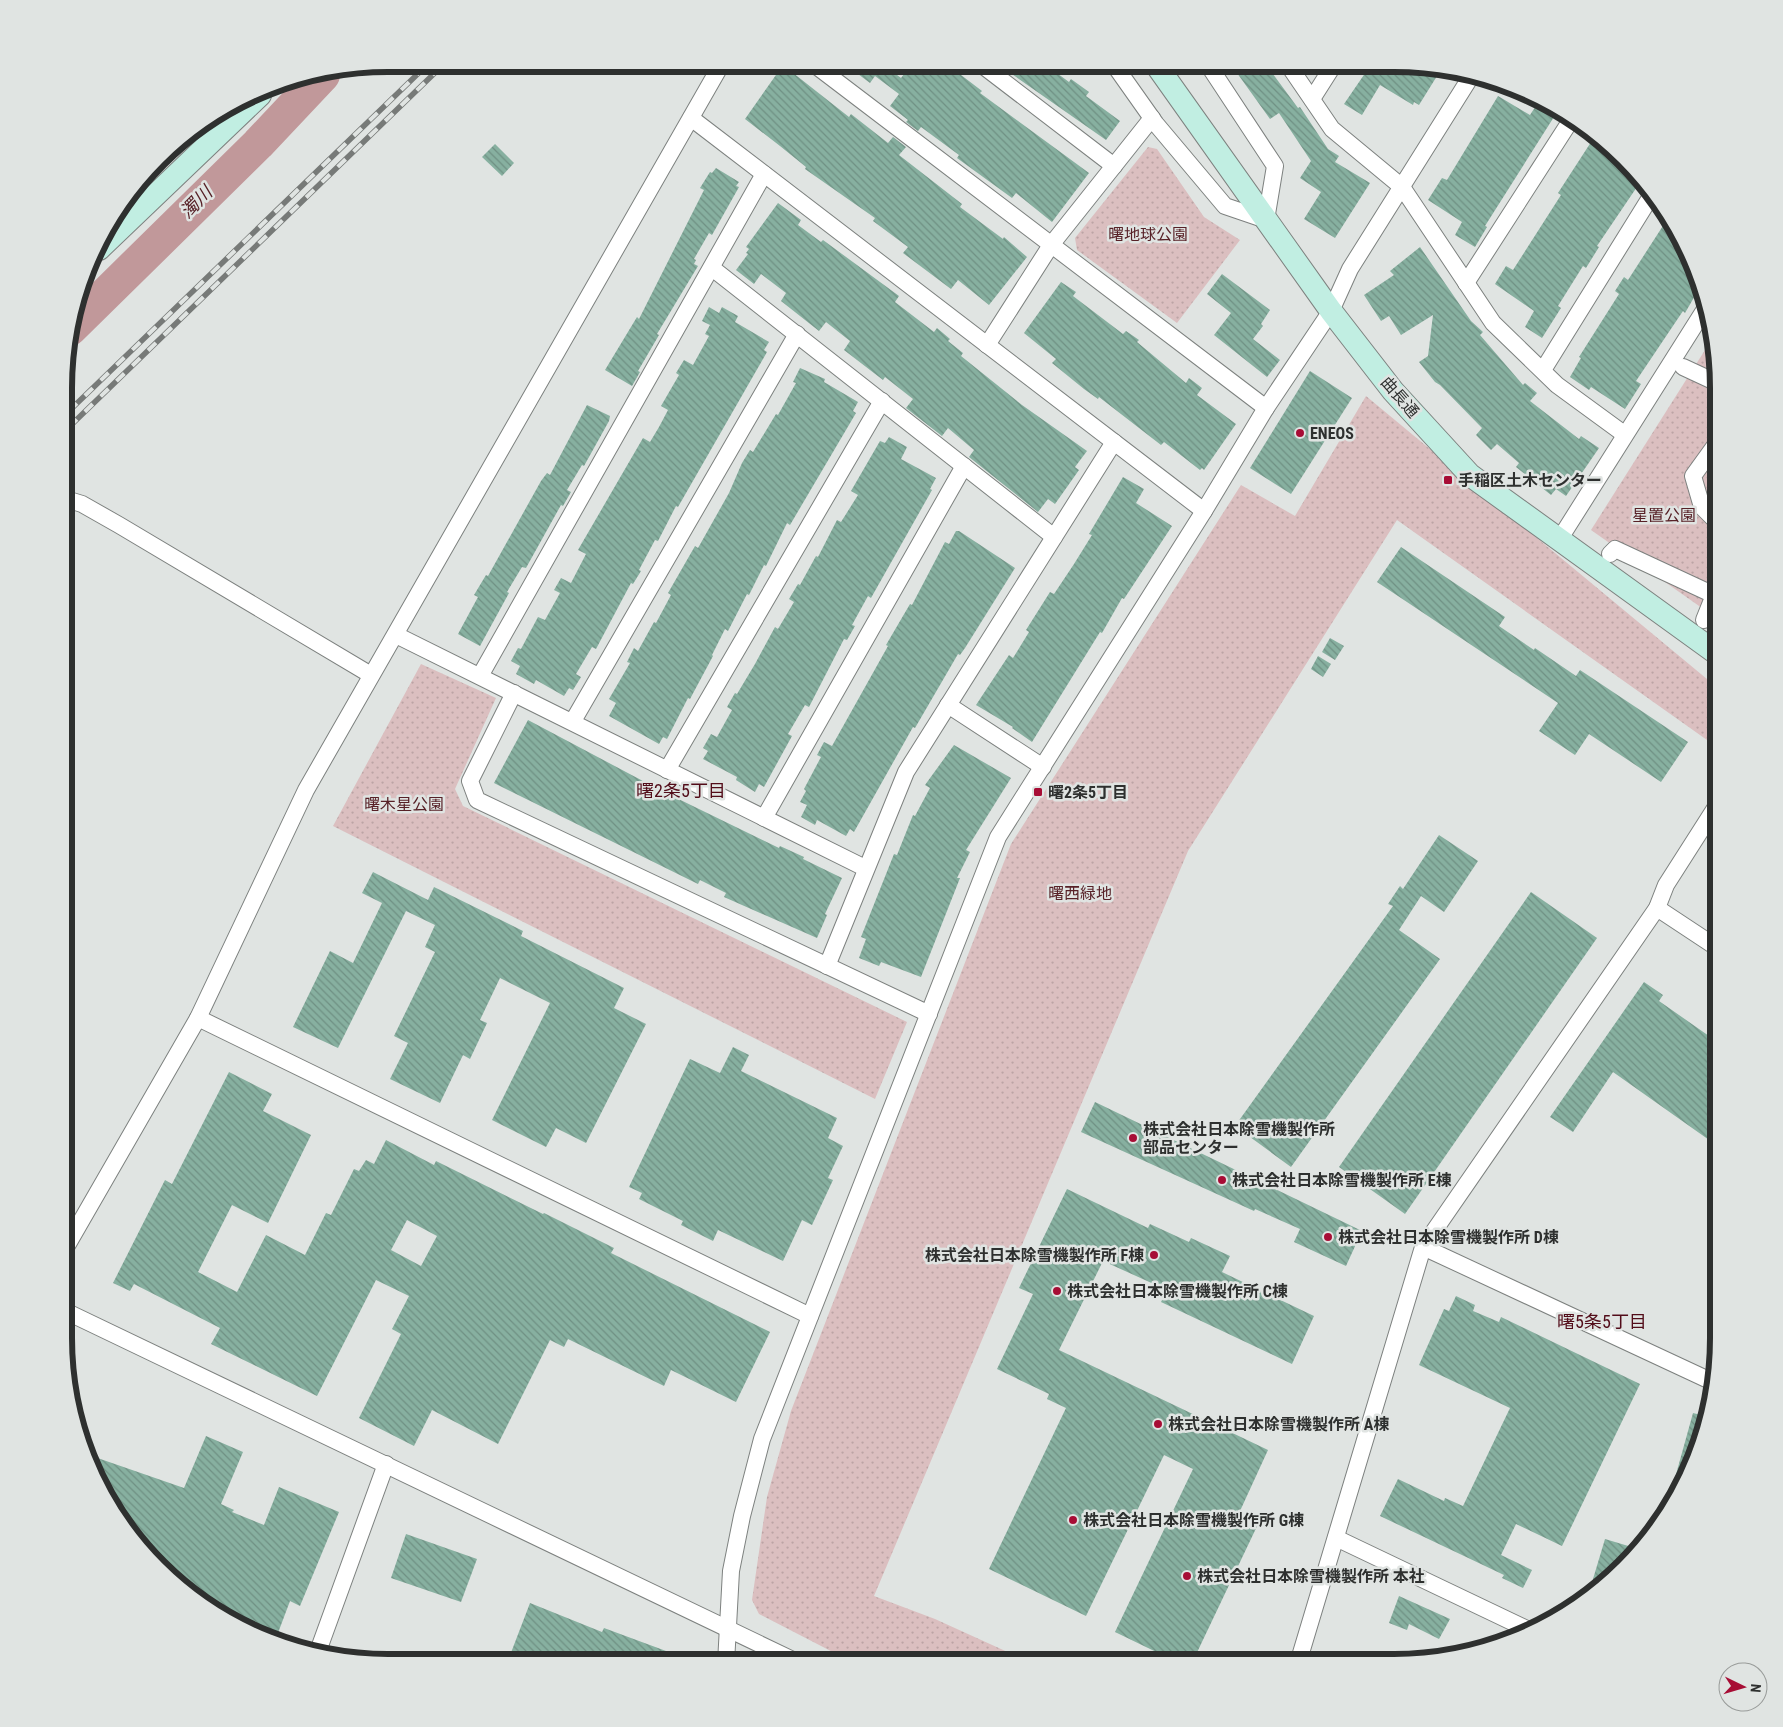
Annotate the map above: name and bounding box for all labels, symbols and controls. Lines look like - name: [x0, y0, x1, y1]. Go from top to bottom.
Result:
- water label: 濁川: [176, 180, 218, 222]
- park label: 曙地球公園: [1108, 225, 1188, 244]
- street label: 曲長通: [1377, 373, 1423, 421]
- place label: ENEOS: [1310, 424, 1354, 443]
- marker: ENEOS: [1294, 427, 1306, 439]
- place label: 手稲区土木センター: [1458, 471, 1602, 490]
- marker: 手稲区土木センター: [1442, 474, 1454, 486]
- park label: 星置公園: [1632, 506, 1696, 525]
- district label: 曙2条5丁目: [636, 780, 726, 801]
- place label: 曙2条5丁目: [1048, 783, 1128, 802]
- marker: 曙2条5丁目: [1032, 786, 1044, 798]
- park label: 曙木星公園: [364, 795, 444, 814]
- park label: 曙西緑地: [1048, 884, 1112, 903]
- place label: 株式会社日本除雪機製作所 部品センター: [1143, 1120, 1335, 1157]
- marker: 株式会社日本除雪機製作所 部品センター: [1127, 1132, 1139, 1144]
- place label: 株式会社日本除雪機製作所 E棟: [1232, 1171, 1452, 1190]
- marker: 株式会社日本除雪機製作所 E棟: [1216, 1174, 1228, 1186]
- place label: 株式会社日本除雪機製作所 D棟: [1338, 1228, 1559, 1247]
- marker: 株式会社日本除雪機製作所 D棟: [1322, 1231, 1334, 1243]
- place label: 株式会社日本除雪機製作所 F棟: [925, 1246, 1144, 1265]
- marker: 株式会社日本除雪機製作所 F棟: [1148, 1249, 1160, 1261]
- place label: 株式会社日本除雪機製作所 C棟: [1067, 1282, 1288, 1301]
- marker: 株式会社日本除雪機製作所 C棟: [1051, 1285, 1063, 1297]
- district label: 曙5条5丁目: [1557, 1311, 1647, 1332]
- place label: 株式会社日本除雪機製作所 A棟: [1168, 1415, 1389, 1434]
- marker: 株式会社日本除雪機製作所 A棟: [1152, 1418, 1164, 1430]
- place label: 株式会社日本除雪機製作所 G棟: [1083, 1511, 1304, 1530]
- marker: 株式会社日本除雪機製作所 G棟: [1067, 1514, 1079, 1526]
- place label: 株式会社日本除雪機製作所 本社: [1197, 1567, 1425, 1586]
- marker: 株式会社日本除雪機製作所 本社: [1181, 1570, 1193, 1582]
- north arrow: [1718, 1662, 1768, 1712]
- text: N: [1748, 1683, 1764, 1693]

